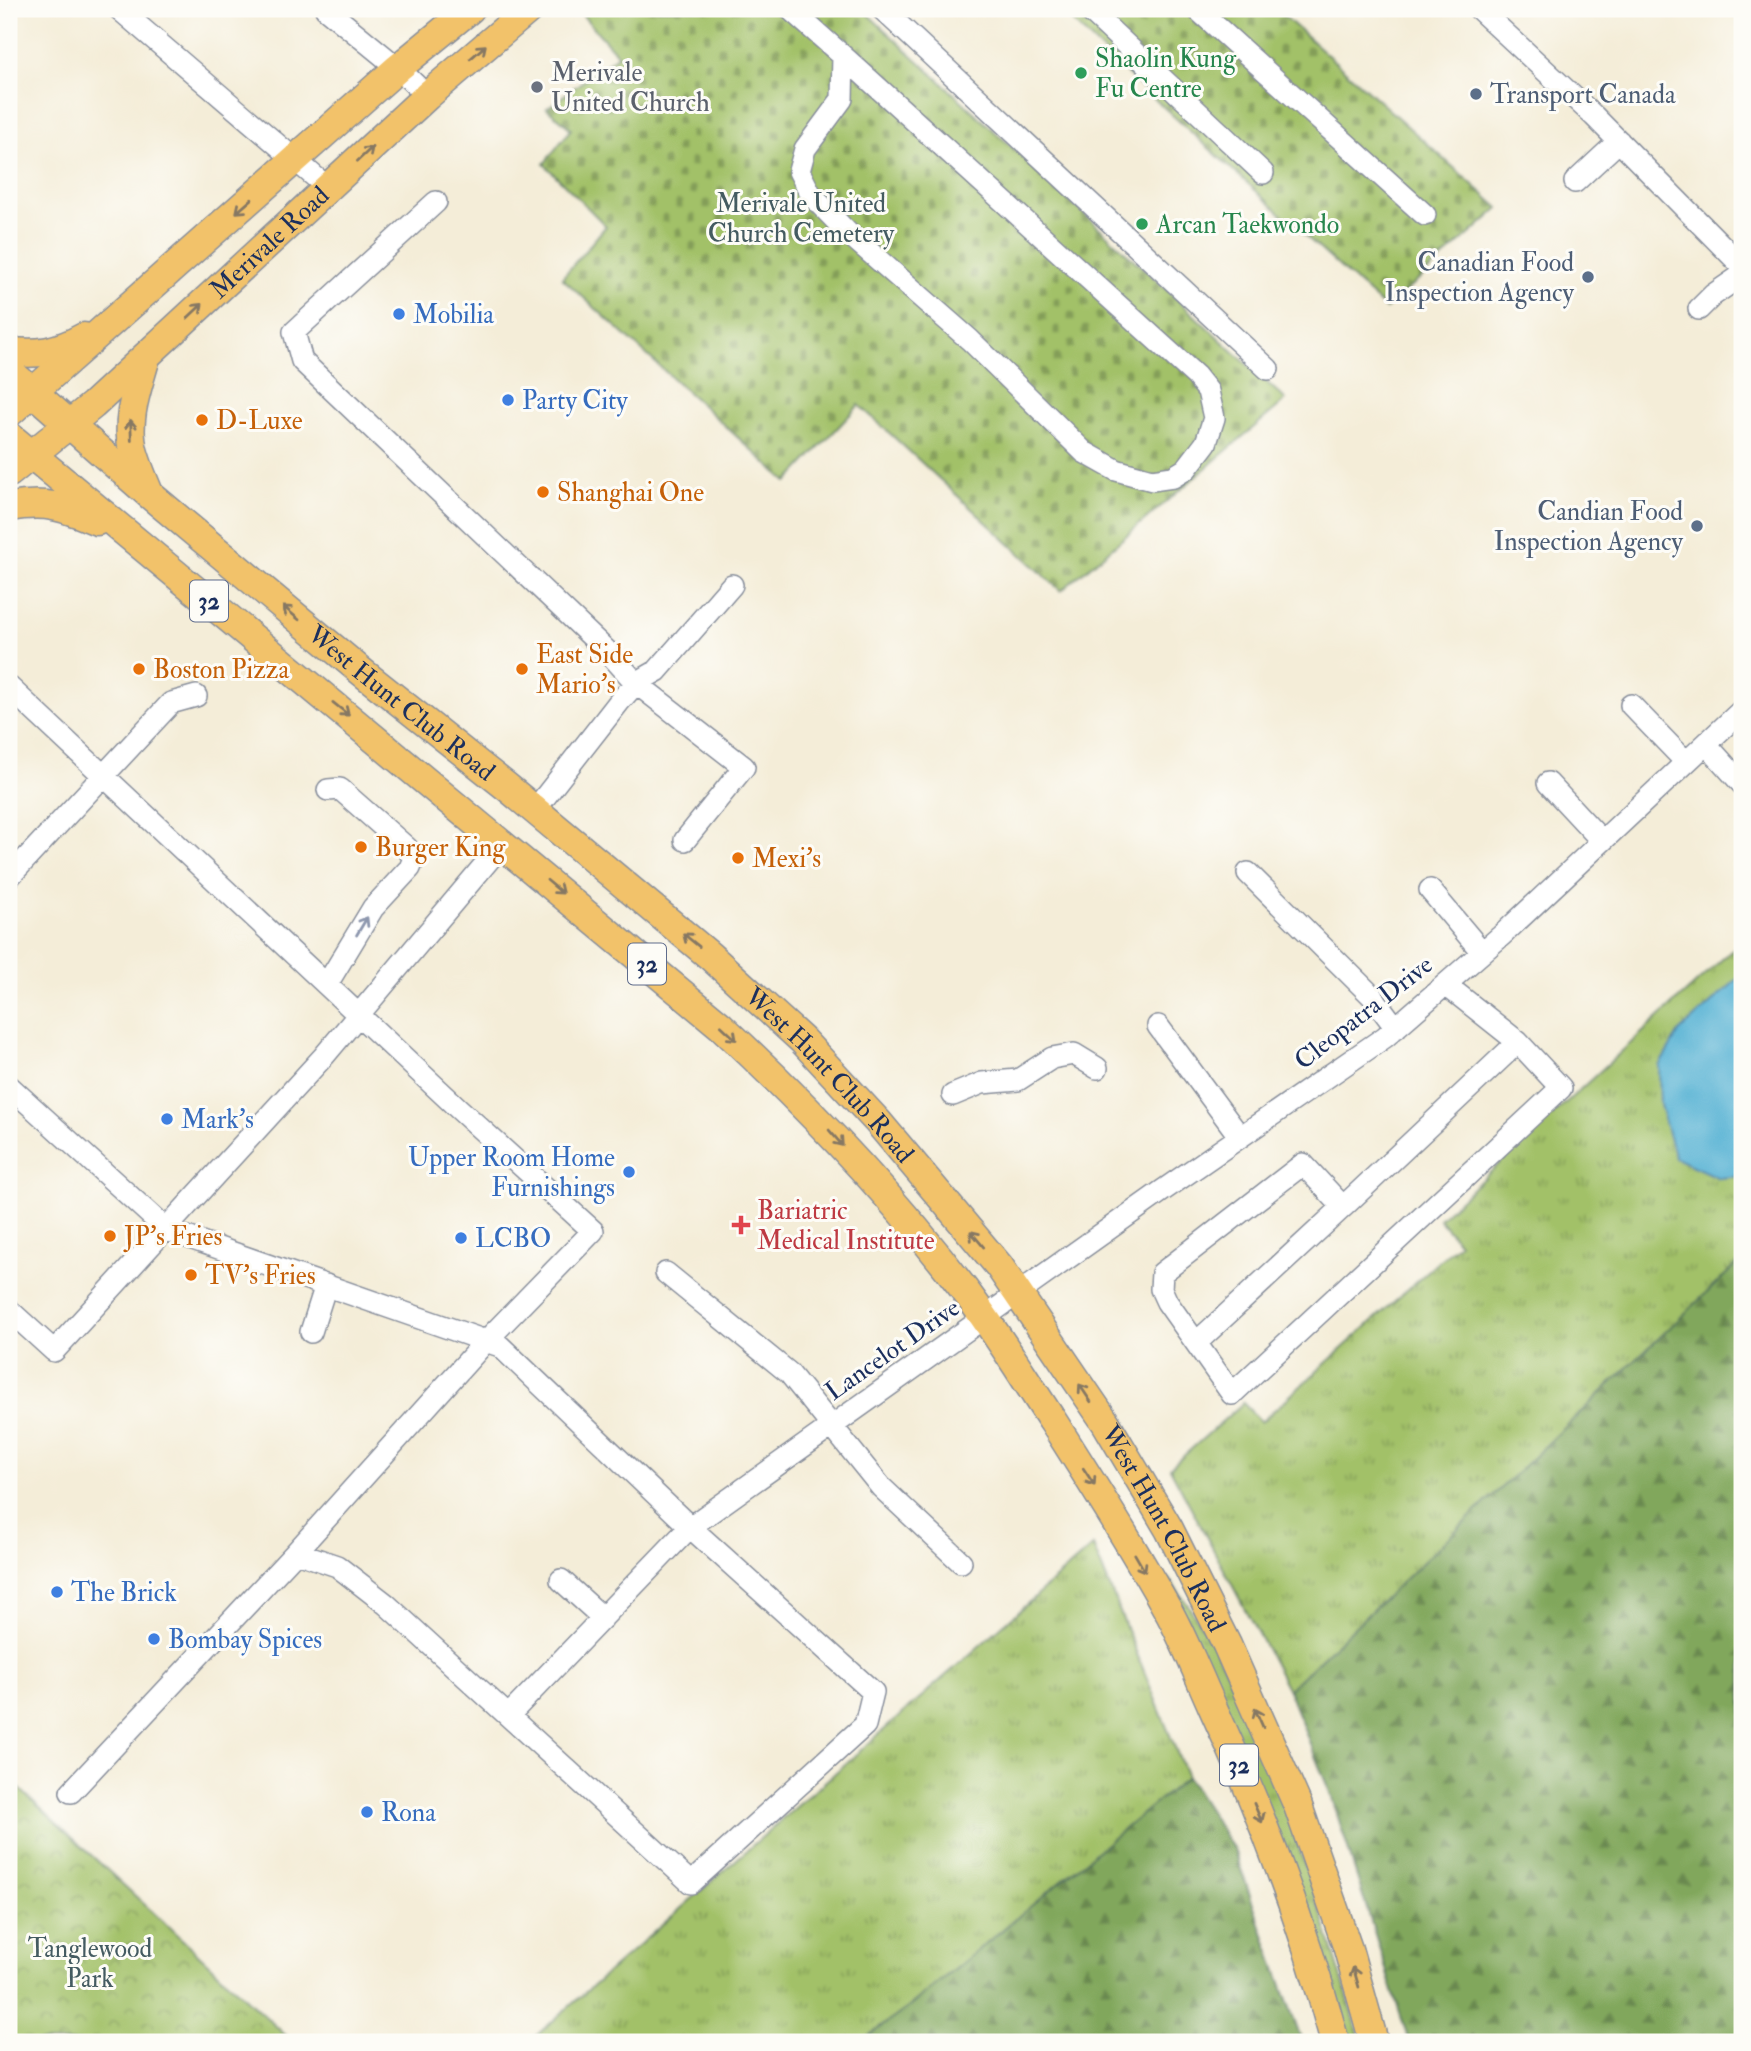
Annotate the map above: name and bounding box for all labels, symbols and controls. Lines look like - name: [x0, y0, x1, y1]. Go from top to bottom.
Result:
- place label: Shaolin Kung Fu Centre: [1095, 43, 1237, 105]
- one-way arrow: [468, 44, 486, 60]
- place label: Merivale United Church: [551, 57, 710, 119]
- marker: Shaolin Kung Fu Centre: [1073, 65, 1089, 81]
- marker: Merivale United Church: [529, 79, 545, 95]
- place label: Transport Canada: [1490, 79, 1676, 112]
- marker: Transport Canada: [1468, 86, 1484, 102]
- one-way arrow: [356, 145, 373, 162]
- street label: Merivale Road: [203, 180, 336, 306]
- park label: Merivale United Church Cemetery: [708, 188, 895, 250]
- one-way arrow: [235, 198, 253, 214]
- place label: Arcan Taekwondo: [1155, 209, 1339, 241]
- marker: Arcan Taekwondo: [1134, 216, 1150, 232]
- place label: Canadian Food Inspection Agency: [1385, 247, 1575, 310]
- marker: Canadian Food Inspection Agency: [1580, 269, 1596, 285]
- place label: Mobilia: [413, 299, 494, 331]
- one-way arrow: [186, 303, 204, 319]
- marker: Mobilia: [391, 306, 407, 322]
- place label: Party City: [522, 385, 628, 417]
- marker: Party City: [500, 392, 516, 408]
- place label: D-Luxe: [216, 405, 303, 437]
- marker: D-Luxe: [194, 412, 210, 428]
- one-way arrow: [124, 419, 138, 442]
- place label: Shanghai One: [557, 477, 704, 509]
- marker: Shanghai One: [535, 484, 551, 500]
- place label: Candian Food Inspection Agency: [1494, 496, 1684, 559]
- marker: Candian Food Inspection Agency: [1689, 518, 1705, 534]
- road number: 32: [190, 580, 228, 622]
- one-way arrow: [283, 605, 301, 620]
- street label: West Hunt Club Road: [300, 618, 501, 788]
- place label: East Side Mario's: [536, 639, 633, 701]
- place label: Boston Pizza: [153, 654, 289, 686]
- marker: Boston Pizza: [131, 661, 147, 677]
- marker: East Side Mario's: [514, 661, 530, 677]
- one-way arrow: [331, 702, 349, 717]
- place label: Burger King: [375, 832, 506, 864]
- marker: Burger King: [353, 839, 369, 855]
- place label: Mexi's: [752, 843, 821, 875]
- marker: Mexi's: [730, 850, 746, 866]
- one-way arrow: [545, 879, 563, 895]
- one-way arrow: [355, 916, 369, 936]
- one-way arrow: [682, 932, 700, 948]
- road number: 32: [628, 944, 666, 984]
- street label: Cleopatra Drive: [1288, 949, 1440, 1077]
- street label: West Hunt Club Road: [737, 980, 921, 1170]
- one-way arrow: [720, 1025, 737, 1042]
- place label: Mark's: [181, 1104, 254, 1136]
- marker: Mark's: [159, 1111, 175, 1127]
- one-way arrow: [828, 1129, 844, 1147]
- place label: Upper Room Home Furnishings: [408, 1142, 615, 1204]
- marker: Upper Room Home Furnishings: [621, 1164, 637, 1180]
- place label: Bariatric Medical Institute: [757, 1195, 935, 1257]
- marker: Bariatric Medical Institute: [731, 1215, 751, 1235]
- place label: JP's Fries: [123, 1221, 222, 1253]
- place label: LCBO: [475, 1223, 551, 1255]
- marker: JP's Fries: [102, 1228, 118, 1244]
- marker: LCBO: [453, 1230, 469, 1246]
- one-way arrow: [969, 1230, 985, 1248]
- place label: TV's Fries: [205, 1260, 316, 1292]
- marker: TV's Fries: [183, 1267, 199, 1283]
- street label: Lancelot Drive: [819, 1292, 966, 1408]
- one-way arrow: [1078, 1384, 1092, 1403]
- street label: West Hunt Club Road: [1093, 1419, 1233, 1638]
- one-way arrow: [1082, 1467, 1096, 1487]
- one-way arrow: [1134, 1553, 1148, 1573]
- place label: The Brick: [71, 1577, 177, 1609]
- marker: The Brick: [49, 1584, 65, 1600]
- place label: Bombay Spices: [168, 1624, 322, 1657]
- marker: Bombay Spices: [146, 1631, 162, 1647]
- one-way arrow: [1252, 1708, 1265, 1729]
- road number: 32: [1220, 1744, 1258, 1786]
- place label: Rona: [381, 1797, 436, 1829]
- one-way arrow: [1253, 1802, 1266, 1823]
- marker: Rona: [359, 1804, 375, 1820]
- park label: Tanglewood Park: [28, 1933, 152, 1995]
- one-way arrow: [1348, 1966, 1361, 1988]

